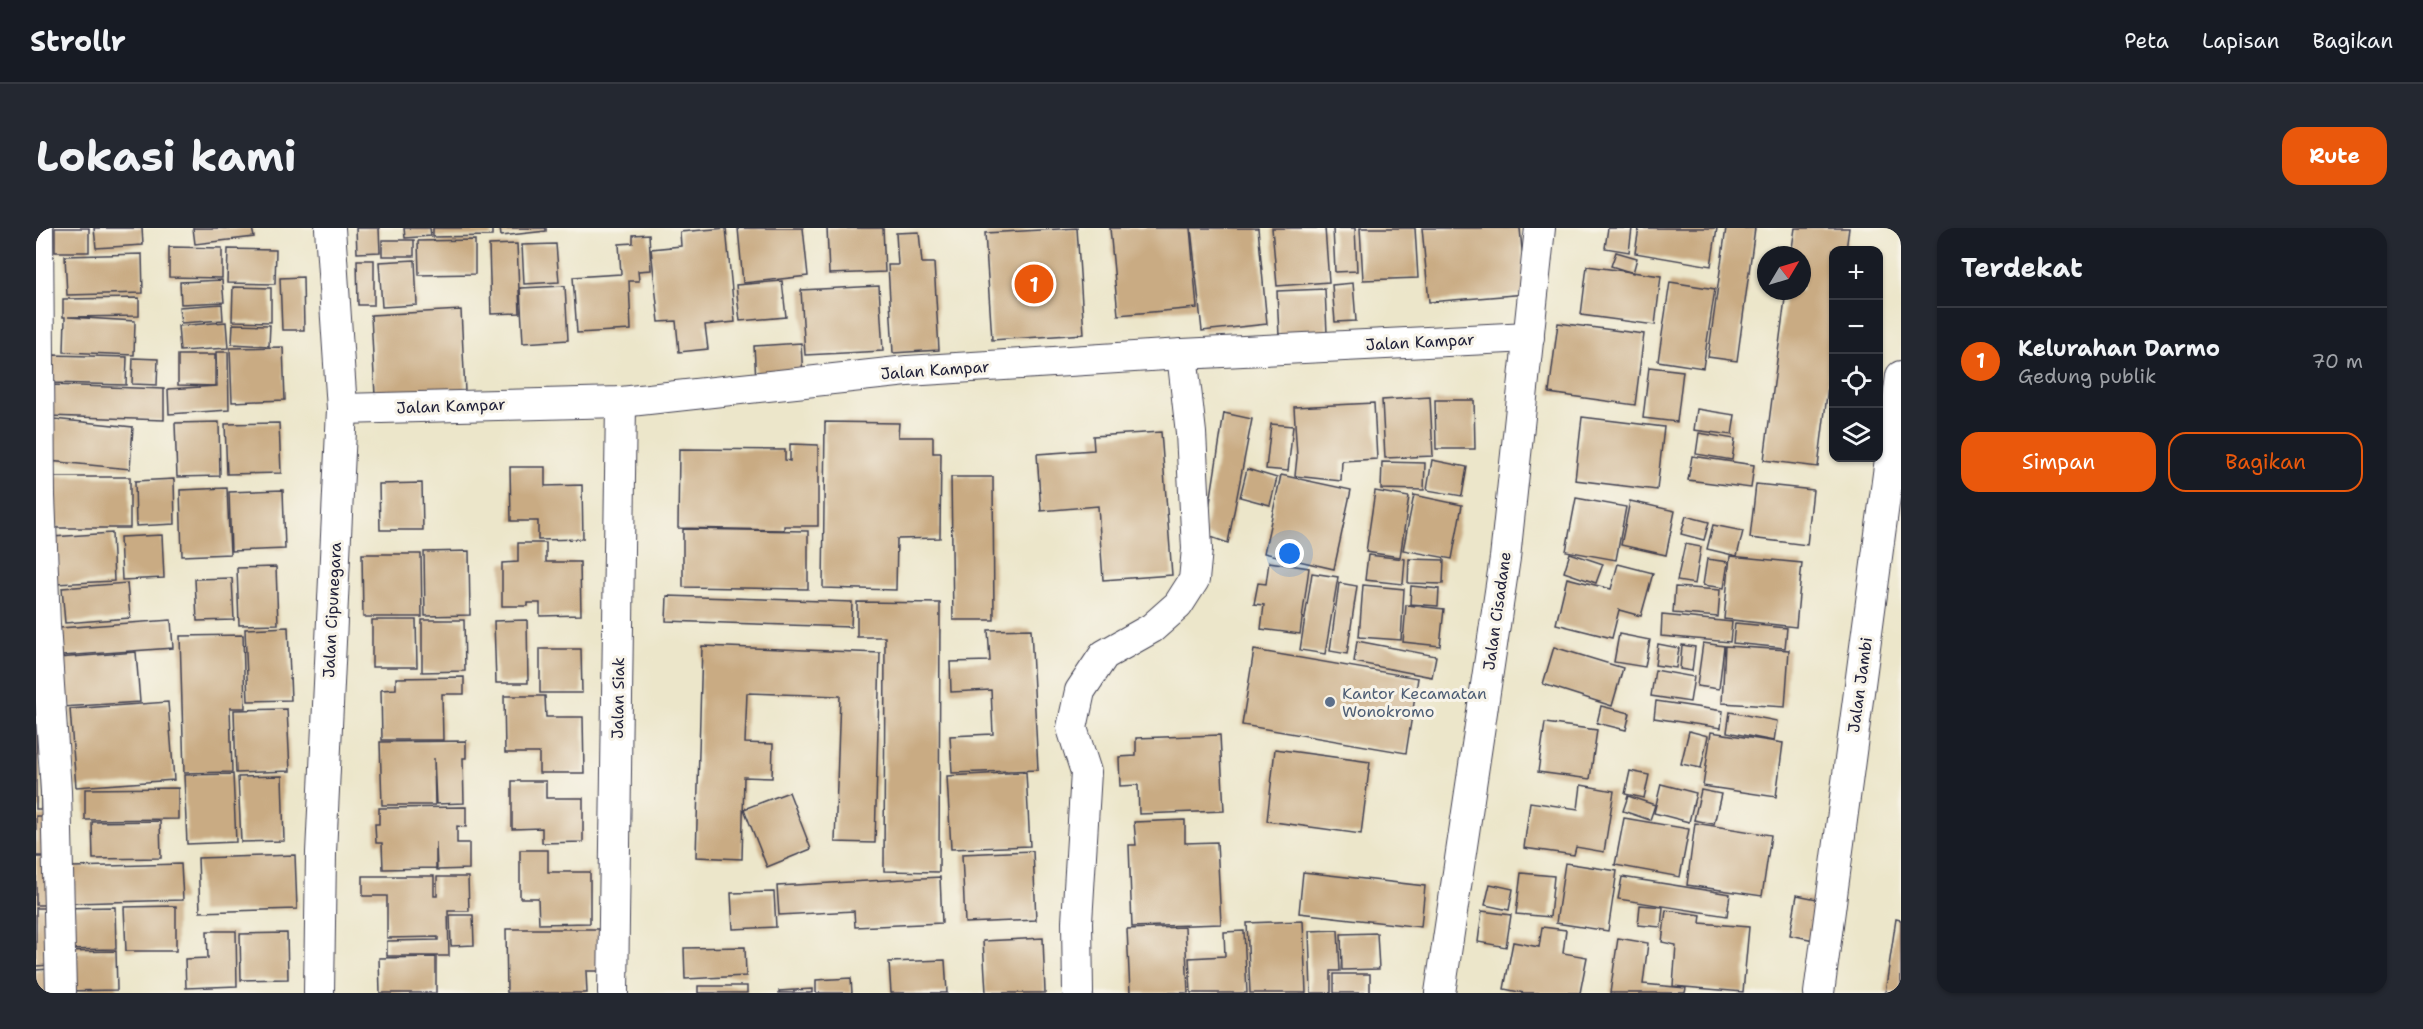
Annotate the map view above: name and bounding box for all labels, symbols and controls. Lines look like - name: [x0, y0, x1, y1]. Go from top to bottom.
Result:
- text: Strollr: [30, 22, 126, 60]
- text: Peta: [2124, 27, 2169, 55]
- text: Lapisan: [2202, 27, 2279, 55]
- text: Bagikan: [2312, 27, 2393, 55]
- button: Rute: [2282, 127, 2387, 185]
- text: Lokasi kami: [36, 128, 297, 184]
- north arrow: [1757, 246, 1811, 300]
- map controls: [1829, 246, 1883, 462]
- button: +: [1829, 246, 1883, 300]
- text: Terdekat: [1961, 250, 2083, 285]
- pin: 1: [1014, 262, 1054, 306]
- button: −: [1829, 300, 1883, 354]
- street label: Jalan Kampar: [1365, 329, 1475, 355]
- text: Kelurahan Darmo: [2018, 334, 2220, 363]
- text: 1: [1976, 348, 1985, 374]
- text: 70 m: [2311, 348, 2363, 374]
- button: locate: [1829, 354, 1883, 408]
- street label: Jalan Kampar: [880, 356, 990, 384]
- text: Gedung publik: [2018, 363, 2156, 389]
- street label: Jalan Kampar: [396, 394, 506, 418]
- button: layers: [1829, 408, 1883, 462]
- button: Simpan: [1961, 432, 2156, 492]
- button: Bagikan: [2168, 432, 2363, 492]
- your location: [1275, 539, 1304, 568]
- street label: Jalan Cipunegara: [318, 541, 346, 679]
- street label: Jalan Cisadane: [1478, 550, 1516, 672]
- street label: Jalan Jambi: [1843, 636, 1877, 734]
- street label: Jalan Siak: [607, 657, 629, 739]
- place label: Kantor Kecamatan Wonokromo: [1342, 683, 1487, 722]
- marker: Kantor Kecamatan Wonokromo: [1323, 695, 1337, 709]

